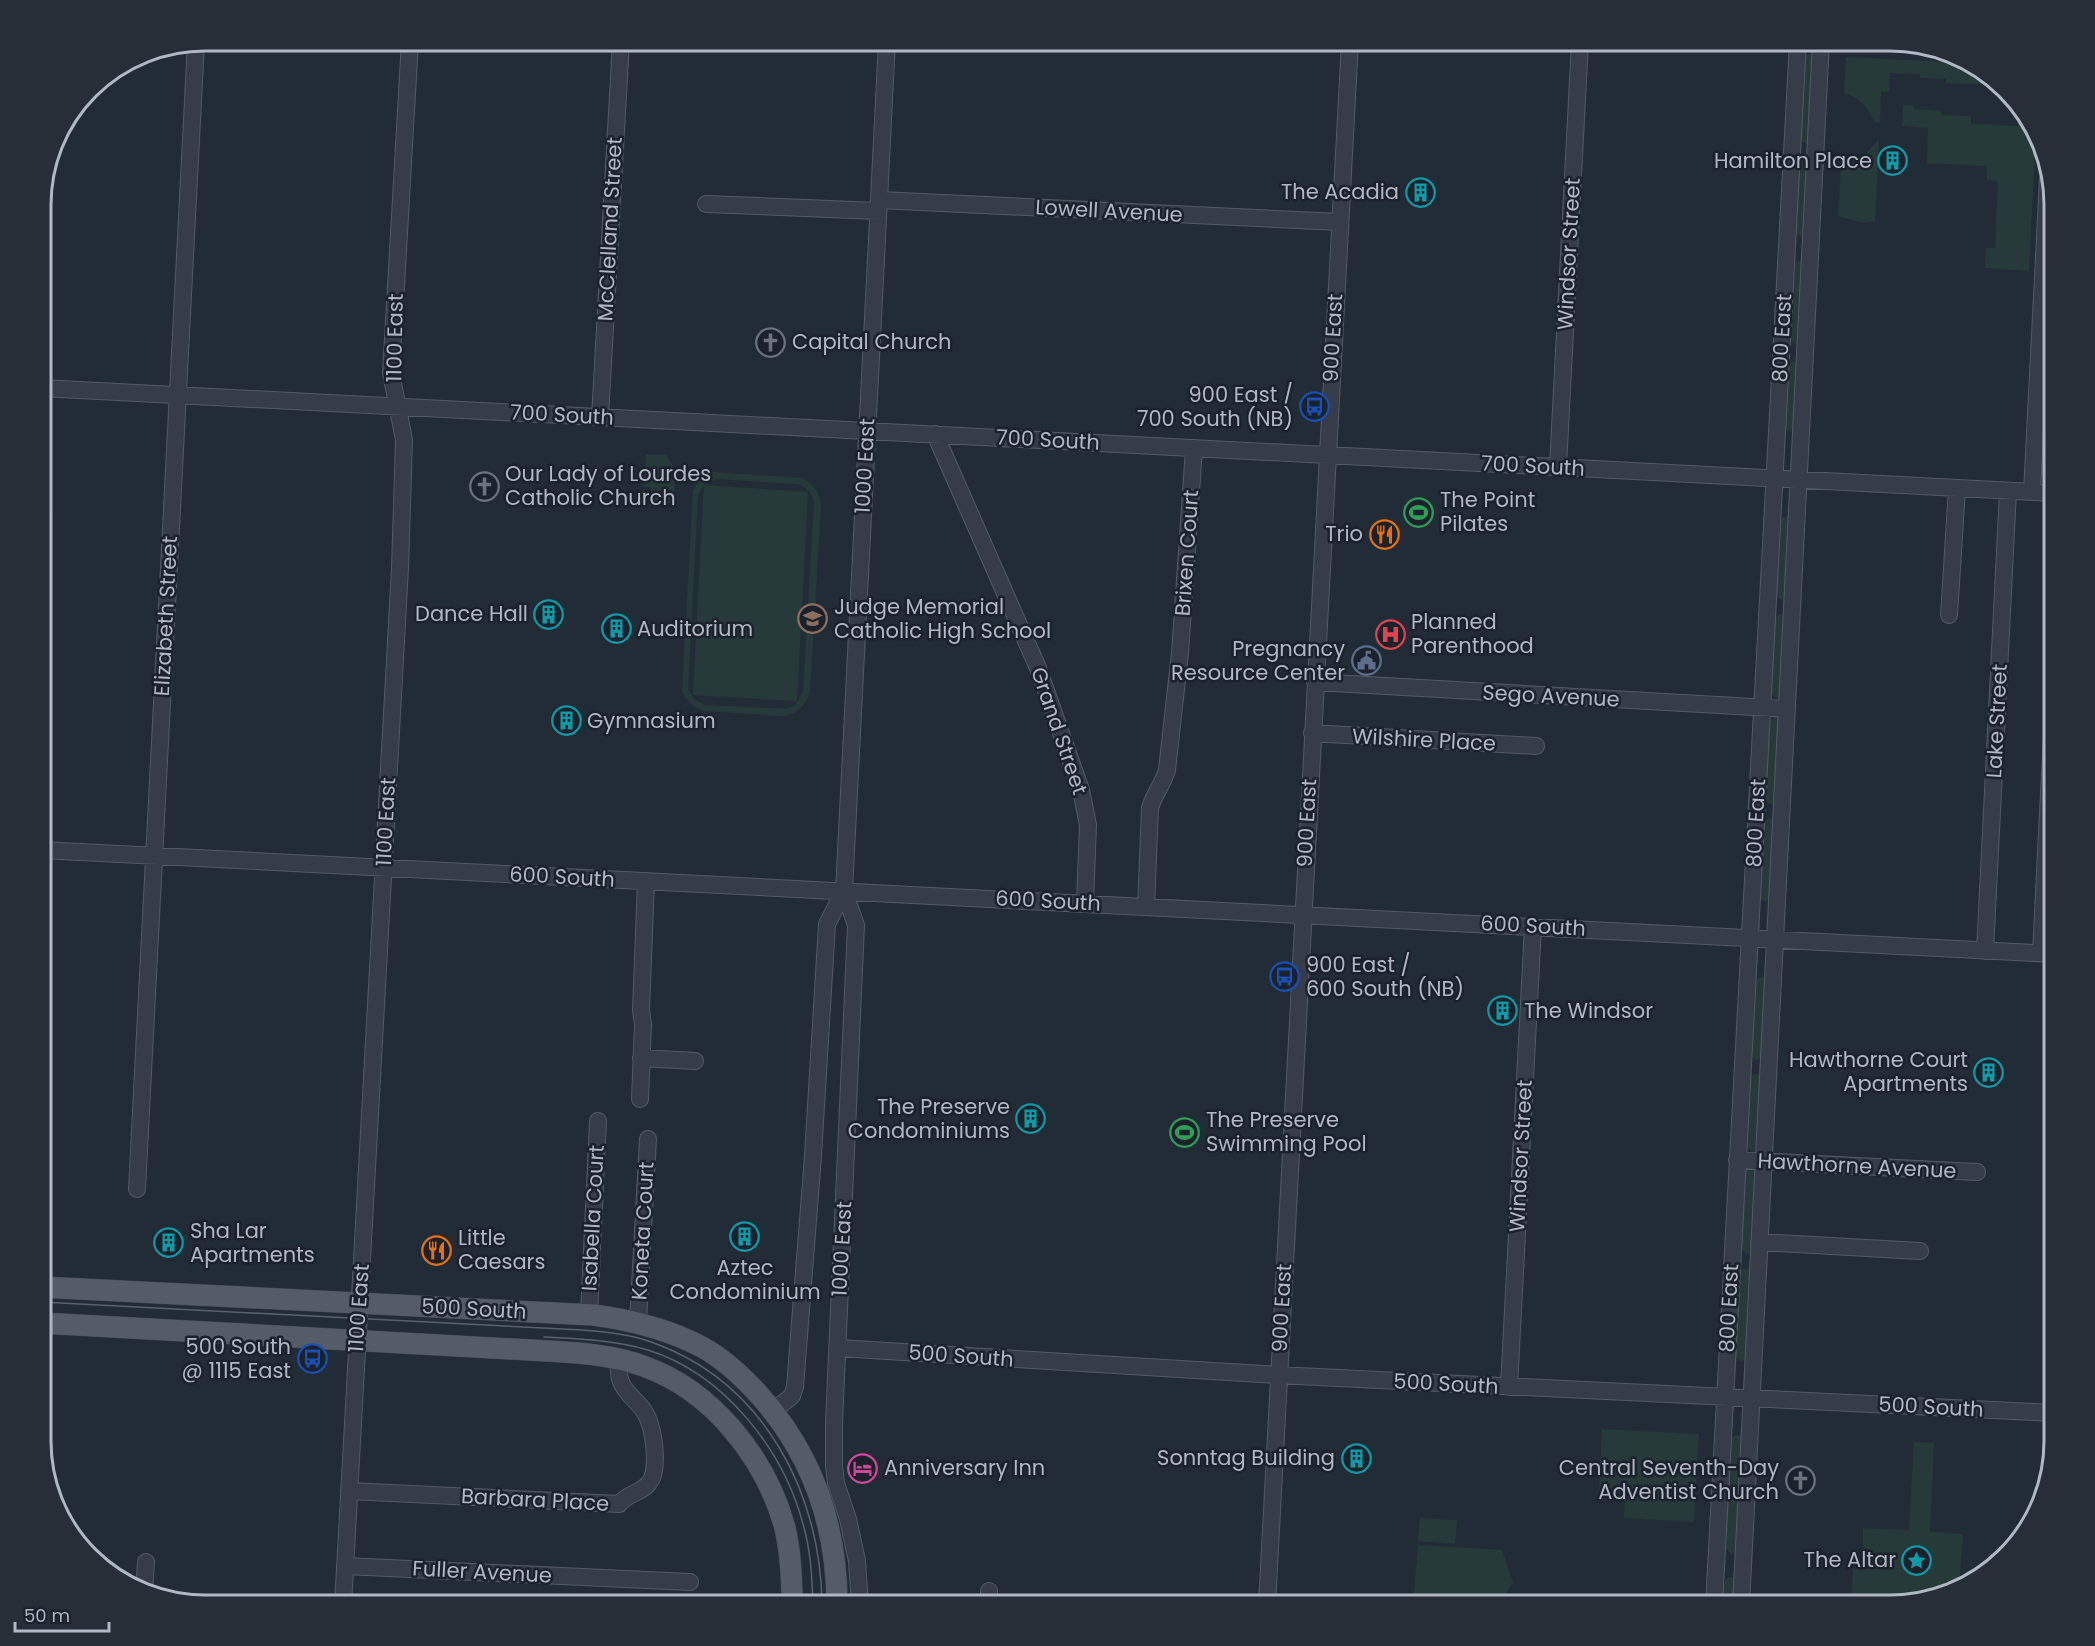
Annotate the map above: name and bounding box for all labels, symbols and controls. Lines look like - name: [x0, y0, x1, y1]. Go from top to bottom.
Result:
- street label: McClelland Street: [590, 136, 629, 322]
- building icon: Hamilton Place: [1877, 145, 1909, 177]
- place label: Hamilton Place: [1714, 146, 1872, 175]
- building icon: The Acadia: [1404, 176, 1436, 208]
- place label: The Acadia: [1281, 177, 1399, 206]
- street label: Windsor Street: [1550, 177, 1587, 331]
- street label: Lowell Avenue: [1035, 192, 1183, 229]
- street label: 1100 East: [379, 293, 410, 383]
- street label: 900 East: [1316, 293, 1349, 383]
- street label: 800 East: [1765, 293, 1798, 383]
- church icon: Capital Church: [755, 326, 787, 358]
- place label: Capital Church: [792, 327, 952, 356]
- place label: 900 East / 700 South (NB): [1137, 380, 1293, 433]
- bus stop icon: 900 East / 700 South (NB): [1298, 391, 1330, 423]
- street label: 700 South: [509, 397, 615, 432]
- street label: 1000 East: [848, 418, 881, 514]
- street label: 700 South: [995, 422, 1101, 457]
- street label: 700 South: [1480, 448, 1586, 483]
- place label: Our Lady of Lourdes Catholic Church: [505, 459, 711, 512]
- church icon: Our Lady of Lourdes Catholic Church: [468, 470, 500, 502]
- place label: The Point Pilates: [1440, 485, 1535, 538]
- street label: Brixen Court: [1168, 489, 1205, 617]
- sports icon: The Point Pilates: [1403, 496, 1435, 528]
- restaurant icon: Trio: [1368, 518, 1400, 550]
- place label: Trio: [1325, 519, 1363, 548]
- street label: Elizabeth Street: [147, 535, 184, 697]
- place label: Judge Memorial Catholic High School: [834, 592, 1051, 645]
- building icon: Dance Hall: [533, 598, 565, 630]
- place label: Dance Hall: [415, 599, 528, 628]
- school or university icon: Judge Memorial Catholic High School: [797, 603, 829, 635]
- place label: Planned Parenthood: [1411, 607, 1534, 660]
- building icon: Auditorium: [600, 613, 632, 645]
- place label: Auditorium: [637, 614, 753, 643]
- hospital icon: Planned Parenthood: [1374, 618, 1406, 650]
- place label: Pregnancy Resource Center: [1171, 634, 1345, 687]
- public building icon: Pregnancy Resource Center: [1350, 645, 1382, 677]
- street label: Grand Street: [1024, 663, 1095, 798]
- street label: Lake Street: [1979, 663, 2014, 779]
- street label: Sego Avenue: [1482, 677, 1620, 714]
- building icon: Gymnasium: [550, 705, 582, 737]
- place label: Gymnasium: [587, 706, 716, 735]
- street label: Wilshire Place: [1351, 721, 1497, 758]
- street label: 1100 East: [369, 777, 402, 867]
- street label: 900 East: [1290, 778, 1323, 868]
- street label: 800 East: [1739, 778, 1772, 868]
- street label: 600 South: [509, 859, 616, 894]
- street label: 600 South: [995, 883, 1102, 918]
- street label: 600 South: [1480, 908, 1587, 943]
- place label: 900 East / 600 South (NB): [1306, 950, 1464, 1003]
- bus stop icon: 900 East / 600 South (NB): [1269, 961, 1301, 993]
- building icon: The Windsor: [1487, 995, 1519, 1027]
- place label: The Windsor: [1524, 996, 1653, 1025]
- place label: Hawthorne Court Apartments: [1789, 1045, 1968, 1098]
- building icon: Hawthorne Court Apartments: [1973, 1056, 2005, 1088]
- street label: Windsor Street: [1502, 1079, 1539, 1233]
- place label: The Preserve Condominiums: [848, 1092, 1010, 1145]
- building icon: The Preserve Condominiums: [1015, 1103, 1047, 1135]
- place label: The Preserve Swimming Pool: [1206, 1105, 1367, 1158]
- sports icon: The Preserve Swimming Pool: [1169, 1116, 1201, 1148]
- street label: Isabella Court: [574, 1144, 611, 1292]
- street label: Hawthorne Avenue: [1757, 1146, 1957, 1185]
- street label: Koneta Court: [624, 1161, 661, 1301]
- street label: 1000 East: [825, 1201, 858, 1297]
- place label: Sha Lar Apartments: [190, 1216, 315, 1269]
- building icon: Aztec Condominium: [729, 1221, 761, 1253]
- place label: Little Caesars: [458, 1223, 545, 1276]
- building icon: Sha Lar Apartments: [153, 1227, 185, 1259]
- restaurant icon: Little Caesars: [421, 1234, 453, 1266]
- place label: Aztec Condominium: [669, 1253, 821, 1306]
- street label: 1100 East: [341, 1263, 376, 1353]
- street label: 900 East: [1265, 1263, 1298, 1353]
- street label: 800 East: [1712, 1263, 1745, 1353]
- street label: 500 South: [421, 1291, 527, 1326]
- place label: 500 South @ 1115 East: [182, 1332, 291, 1385]
- street label: 500 South: [907, 1337, 1015, 1374]
- bus stop icon: 500 South @ 1115 East: [296, 1343, 328, 1375]
- street label: 500 South: [1393, 1366, 1499, 1401]
- street label: 500 South: [1878, 1389, 1984, 1424]
- building icon: Sonntag Building: [1340, 1442, 1372, 1474]
- place label: Sonntag Building: [1157, 1443, 1335, 1472]
- hotel icon: Anniversary Inn: [847, 1452, 879, 1484]
- place label: Anniversary Inn: [884, 1453, 1045, 1482]
- place label: Central Seventh-Day Adventist Church: [1559, 1453, 1779, 1506]
- church icon: Central Seventh-Day Adventist Church: [1784, 1464, 1816, 1496]
- street label: Barbara Place: [460, 1481, 610, 1518]
- place icon: The Altar: [1901, 1544, 1933, 1576]
- place label: The Altar: [1804, 1545, 1896, 1574]
- street label: Fuller Avenue: [412, 1553, 553, 1590]
- scale bar: [15, 1595, 110, 1633]
- text: 50 m: [24, 1603, 70, 1628]

